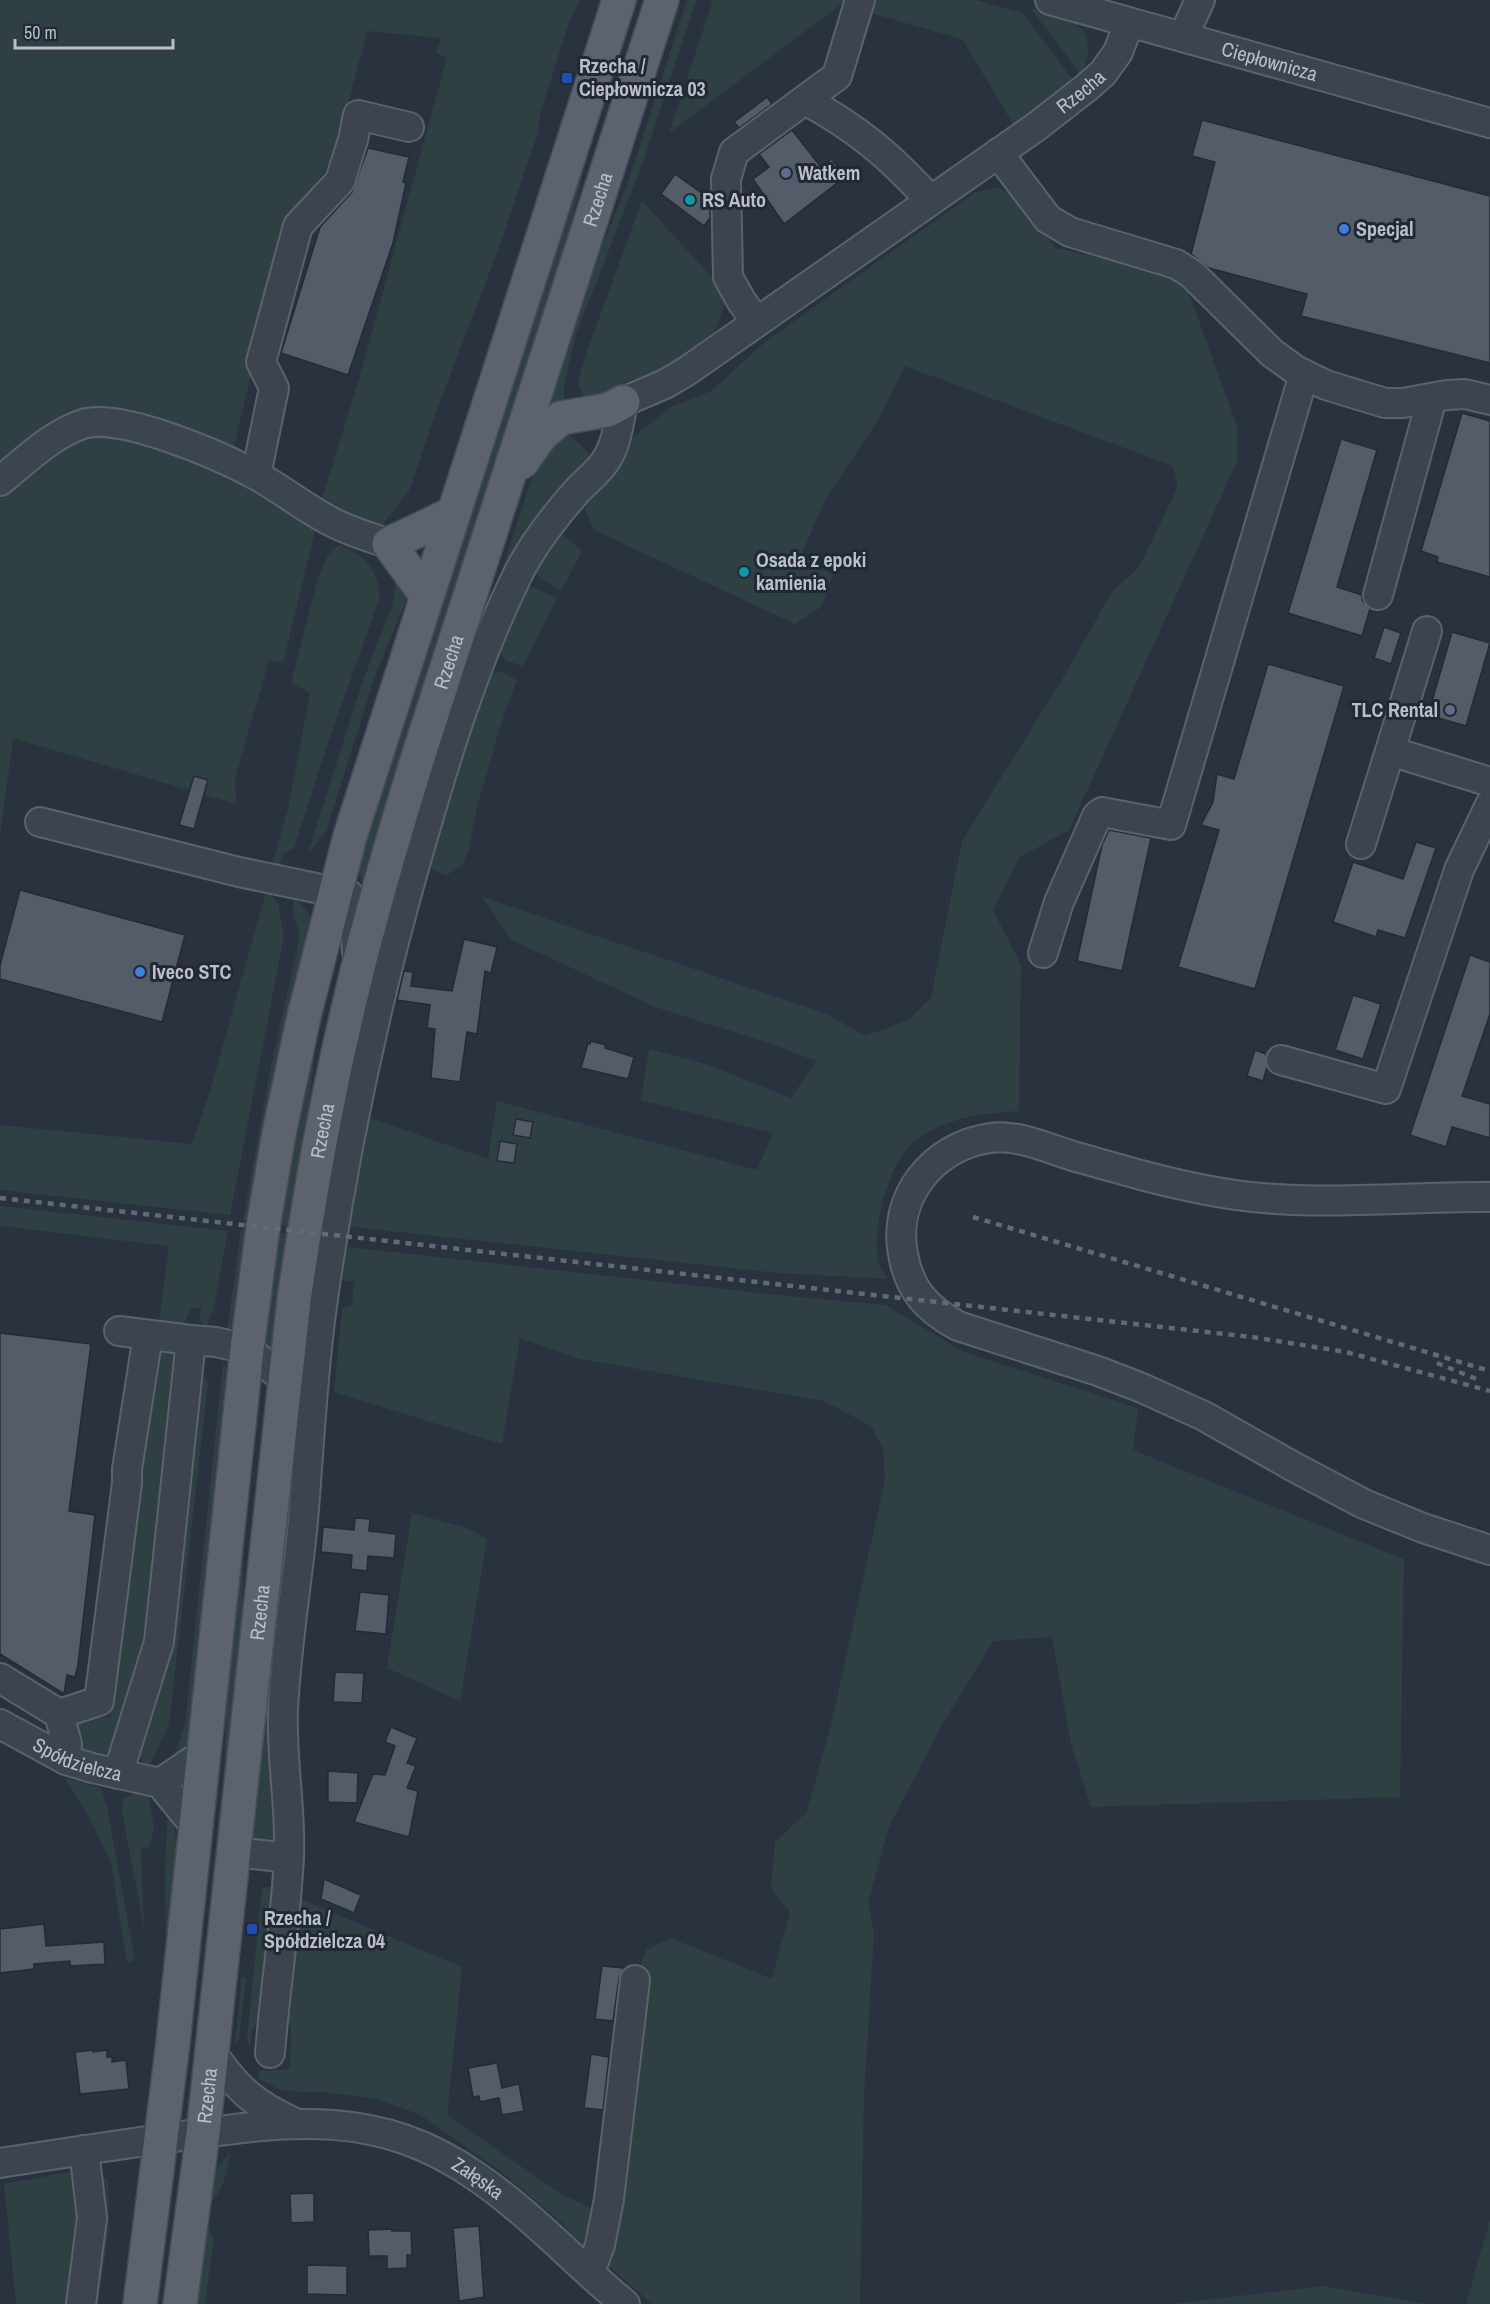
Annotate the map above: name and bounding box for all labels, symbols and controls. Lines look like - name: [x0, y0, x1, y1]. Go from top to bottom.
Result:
- scale bar: [15, 12, 172, 50]
- text: 50 m: [24, 20, 57, 45]
- street label: Ciepłownicza: [1219, 35, 1321, 87]
- place label: Rzecha / Ciepłownicza 03: [579, 52, 706, 102]
- street label: Rzecha: [1050, 63, 1111, 119]
- marker: Rzecha / Ciepłownicza 03: [560, 71, 574, 85]
- place label: Watkem: [798, 159, 860, 186]
- marker: Watkem: [779, 166, 793, 180]
- street label: Rzecha: [576, 169, 619, 230]
- place label: RS Auto: [702, 186, 766, 213]
- marker: RS Auto: [683, 193, 697, 207]
- place label: Specjal: [1356, 215, 1413, 242]
- marker: Specjal: [1337, 222, 1351, 236]
- place label: Osada z epoki kamienia: [756, 546, 866, 596]
- marker: Osada z epoki kamienia: [737, 565, 751, 579]
- street label: Rzecha: [427, 631, 470, 692]
- place label: TLC Rental: [1351, 696, 1438, 723]
- marker: TLC Rental: [1443, 703, 1457, 717]
- place label: Iveco STC: [152, 958, 231, 985]
- marker: Iveco STC: [133, 965, 147, 979]
- street label: Rzecha: [303, 1101, 340, 1161]
- street label: Rzecha: [243, 1583, 276, 1642]
- street label: Spółdzielcza: [28, 1731, 124, 1787]
- place label: Rzecha / Spółdzielcza 04: [264, 1904, 385, 1954]
- marker: Rzecha / Spółdzielcza 04: [245, 1922, 259, 1936]
- street label: Rzecha: [190, 2067, 223, 2125]
- street label: Załęska: [447, 2150, 510, 2205]

